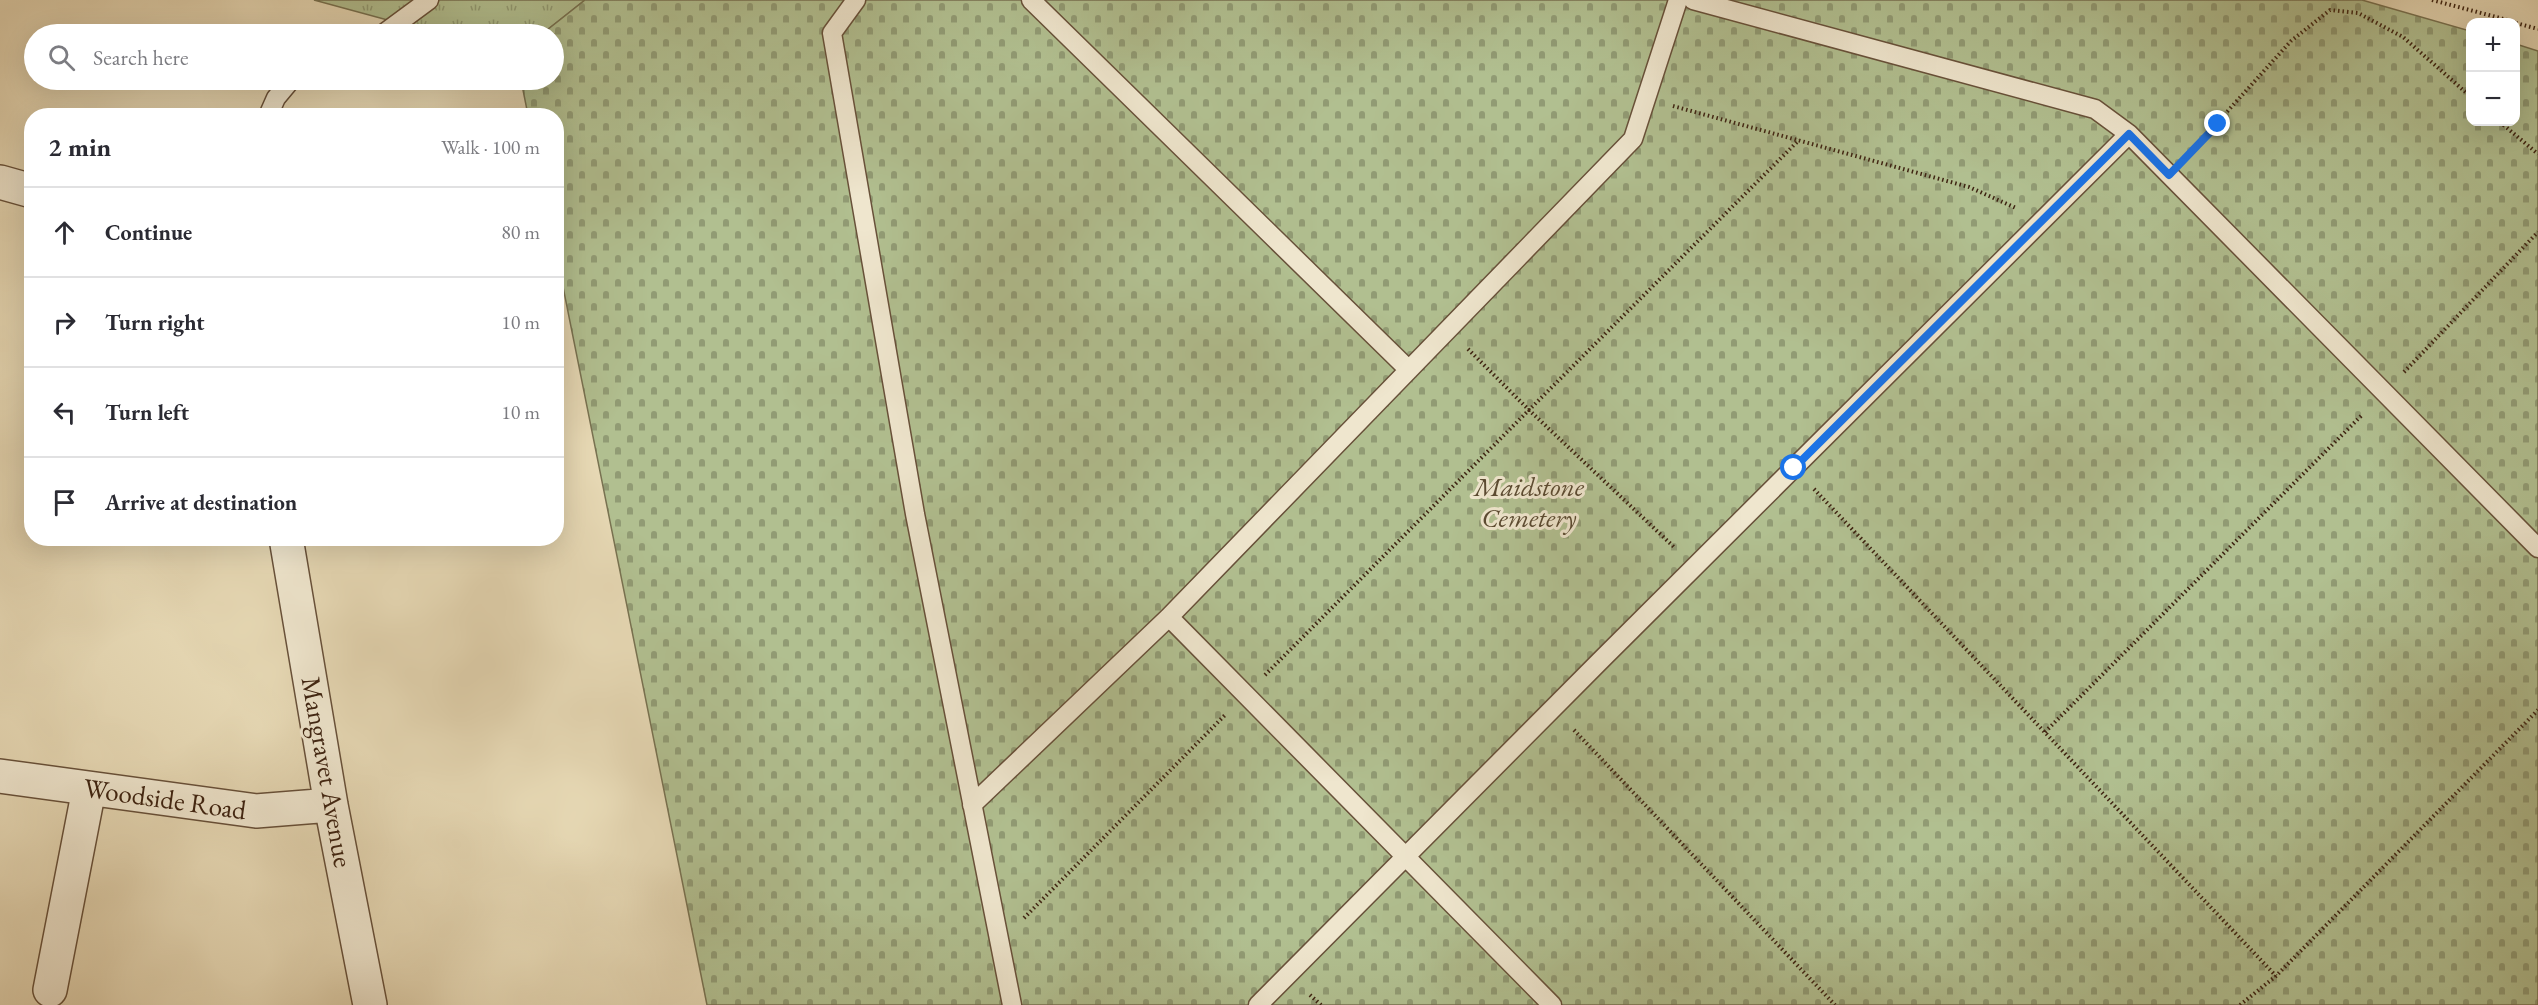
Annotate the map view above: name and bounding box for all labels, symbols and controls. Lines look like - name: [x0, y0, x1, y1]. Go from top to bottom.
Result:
- map controls: [2466, 18, 2520, 126]
- button: +: [2466, 18, 2520, 72]
- search box: [24, 24, 564, 90]
- icon: search: [45, 41, 78, 74]
- text: Search here: [93, 43, 188, 72]
- button: −: [2466, 72, 2520, 126]
- route end: [2204, 110, 2230, 136]
- text: 2 min: [48, 130, 111, 164]
- text: Walk · 100 m: [441, 134, 540, 160]
- icon: ahead: [48, 216, 81, 249]
- text: Continue: [105, 218, 192, 247]
- text: 80 m: [501, 219, 540, 245]
- icon: right: [48, 306, 81, 339]
- text: Turn right: [105, 308, 204, 337]
- text: 10 m: [501, 309, 540, 335]
- icon: left: [48, 396, 81, 429]
- text: Turn left: [105, 398, 189, 427]
- text: 10 m: [501, 399, 540, 425]
- route start: [1780, 454, 1806, 480]
- park label: Maidstone Cemetery: [1472, 469, 1585, 535]
- icon: arrive: [48, 486, 81, 519]
- text: Arrive at destination: [105, 488, 297, 517]
- street label: Mangravet Avenue: [294, 674, 361, 870]
- street label: Woodside Road: [81, 770, 249, 827]

